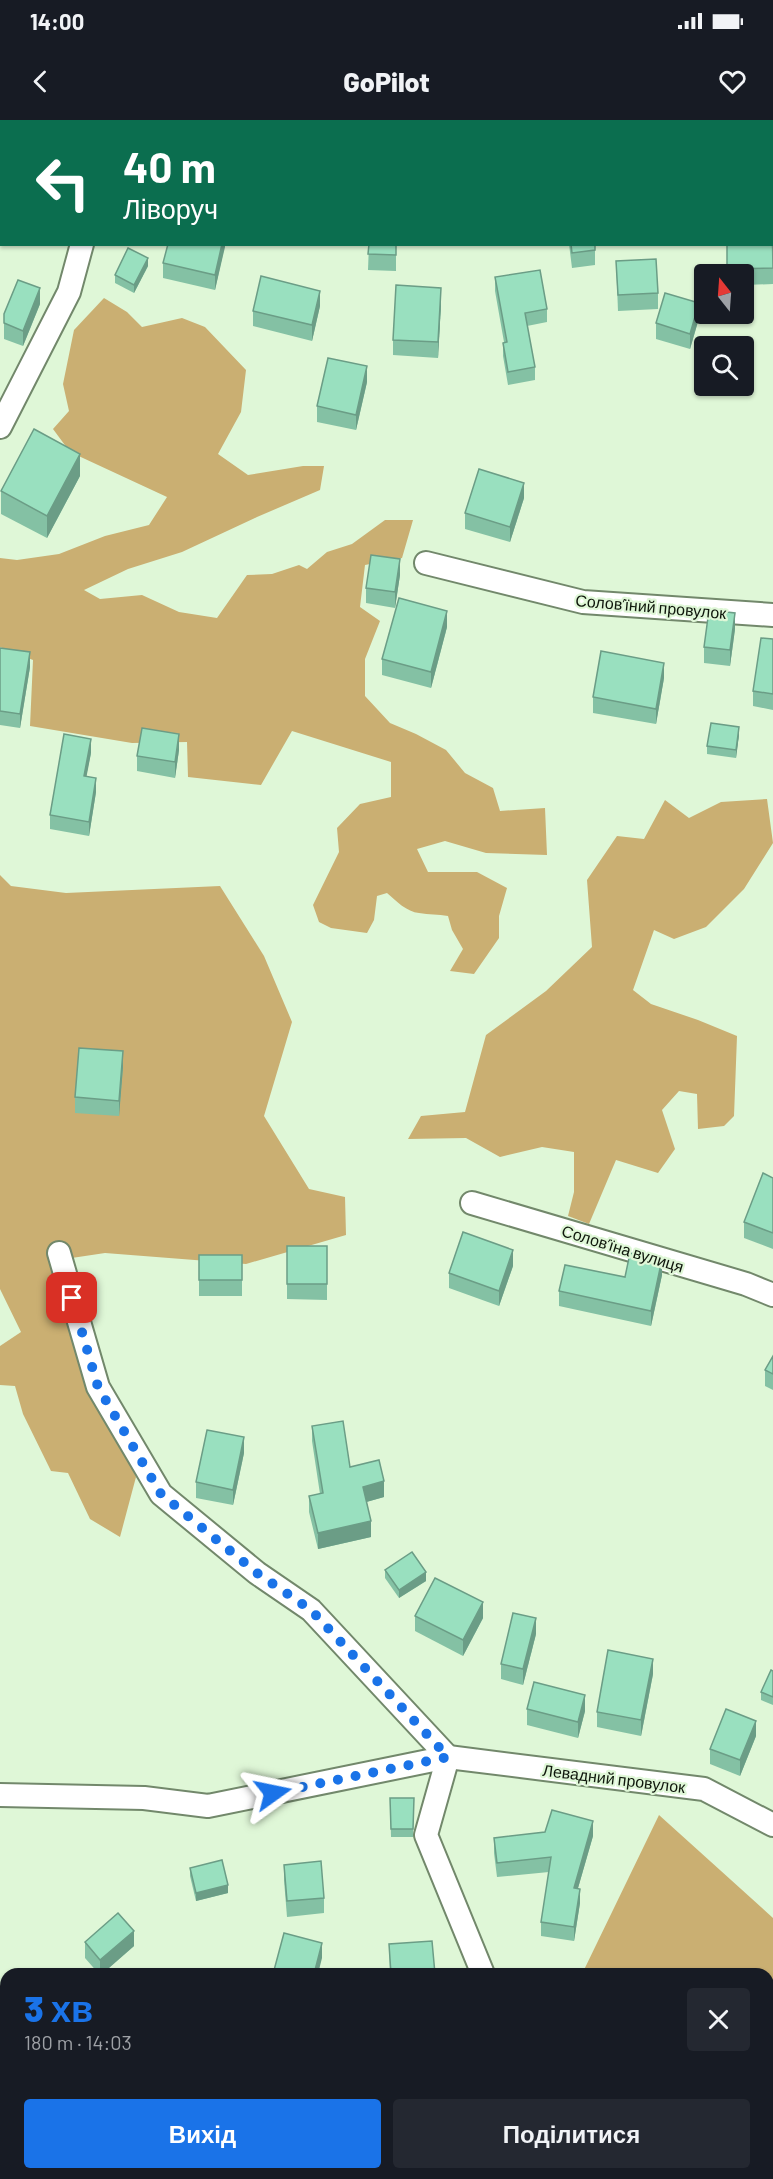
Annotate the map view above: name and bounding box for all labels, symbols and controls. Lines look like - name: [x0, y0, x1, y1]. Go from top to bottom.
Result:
- text: 14:00: [30, 8, 84, 34]
- icon: back: [24, 65, 57, 98]
- text: GoPilot: [343, 65, 430, 97]
- icon: heart: [716, 65, 749, 98]
- text: 40 m: [123, 141, 216, 191]
- icon: left: [24, 144, 102, 222]
- text: Ліворуч: [123, 192, 218, 224]
- north arrow: [694, 264, 754, 324]
- map controls: [694, 264, 754, 396]
- button: search: [694, 336, 754, 396]
- street label: Соловʼїний провулок: [575, 590, 728, 622]
- street label: Соловʼїна вулиця: [560, 1220, 686, 1276]
- pin: [46, 1272, 97, 1323]
- icon: arrive: [55, 1281, 88, 1314]
- street label: Левадний провулок: [542, 1760, 687, 1796]
- position arrow: [241, 1761, 305, 1825]
- text: 3 хв: [24, 1986, 93, 2029]
- button: close: [687, 1988, 750, 2051]
- text: 180 m · 14:03: [24, 2030, 132, 2054]
- button: Вихід: [24, 2099, 381, 2168]
- button: Поділитися: [393, 2099, 750, 2168]

